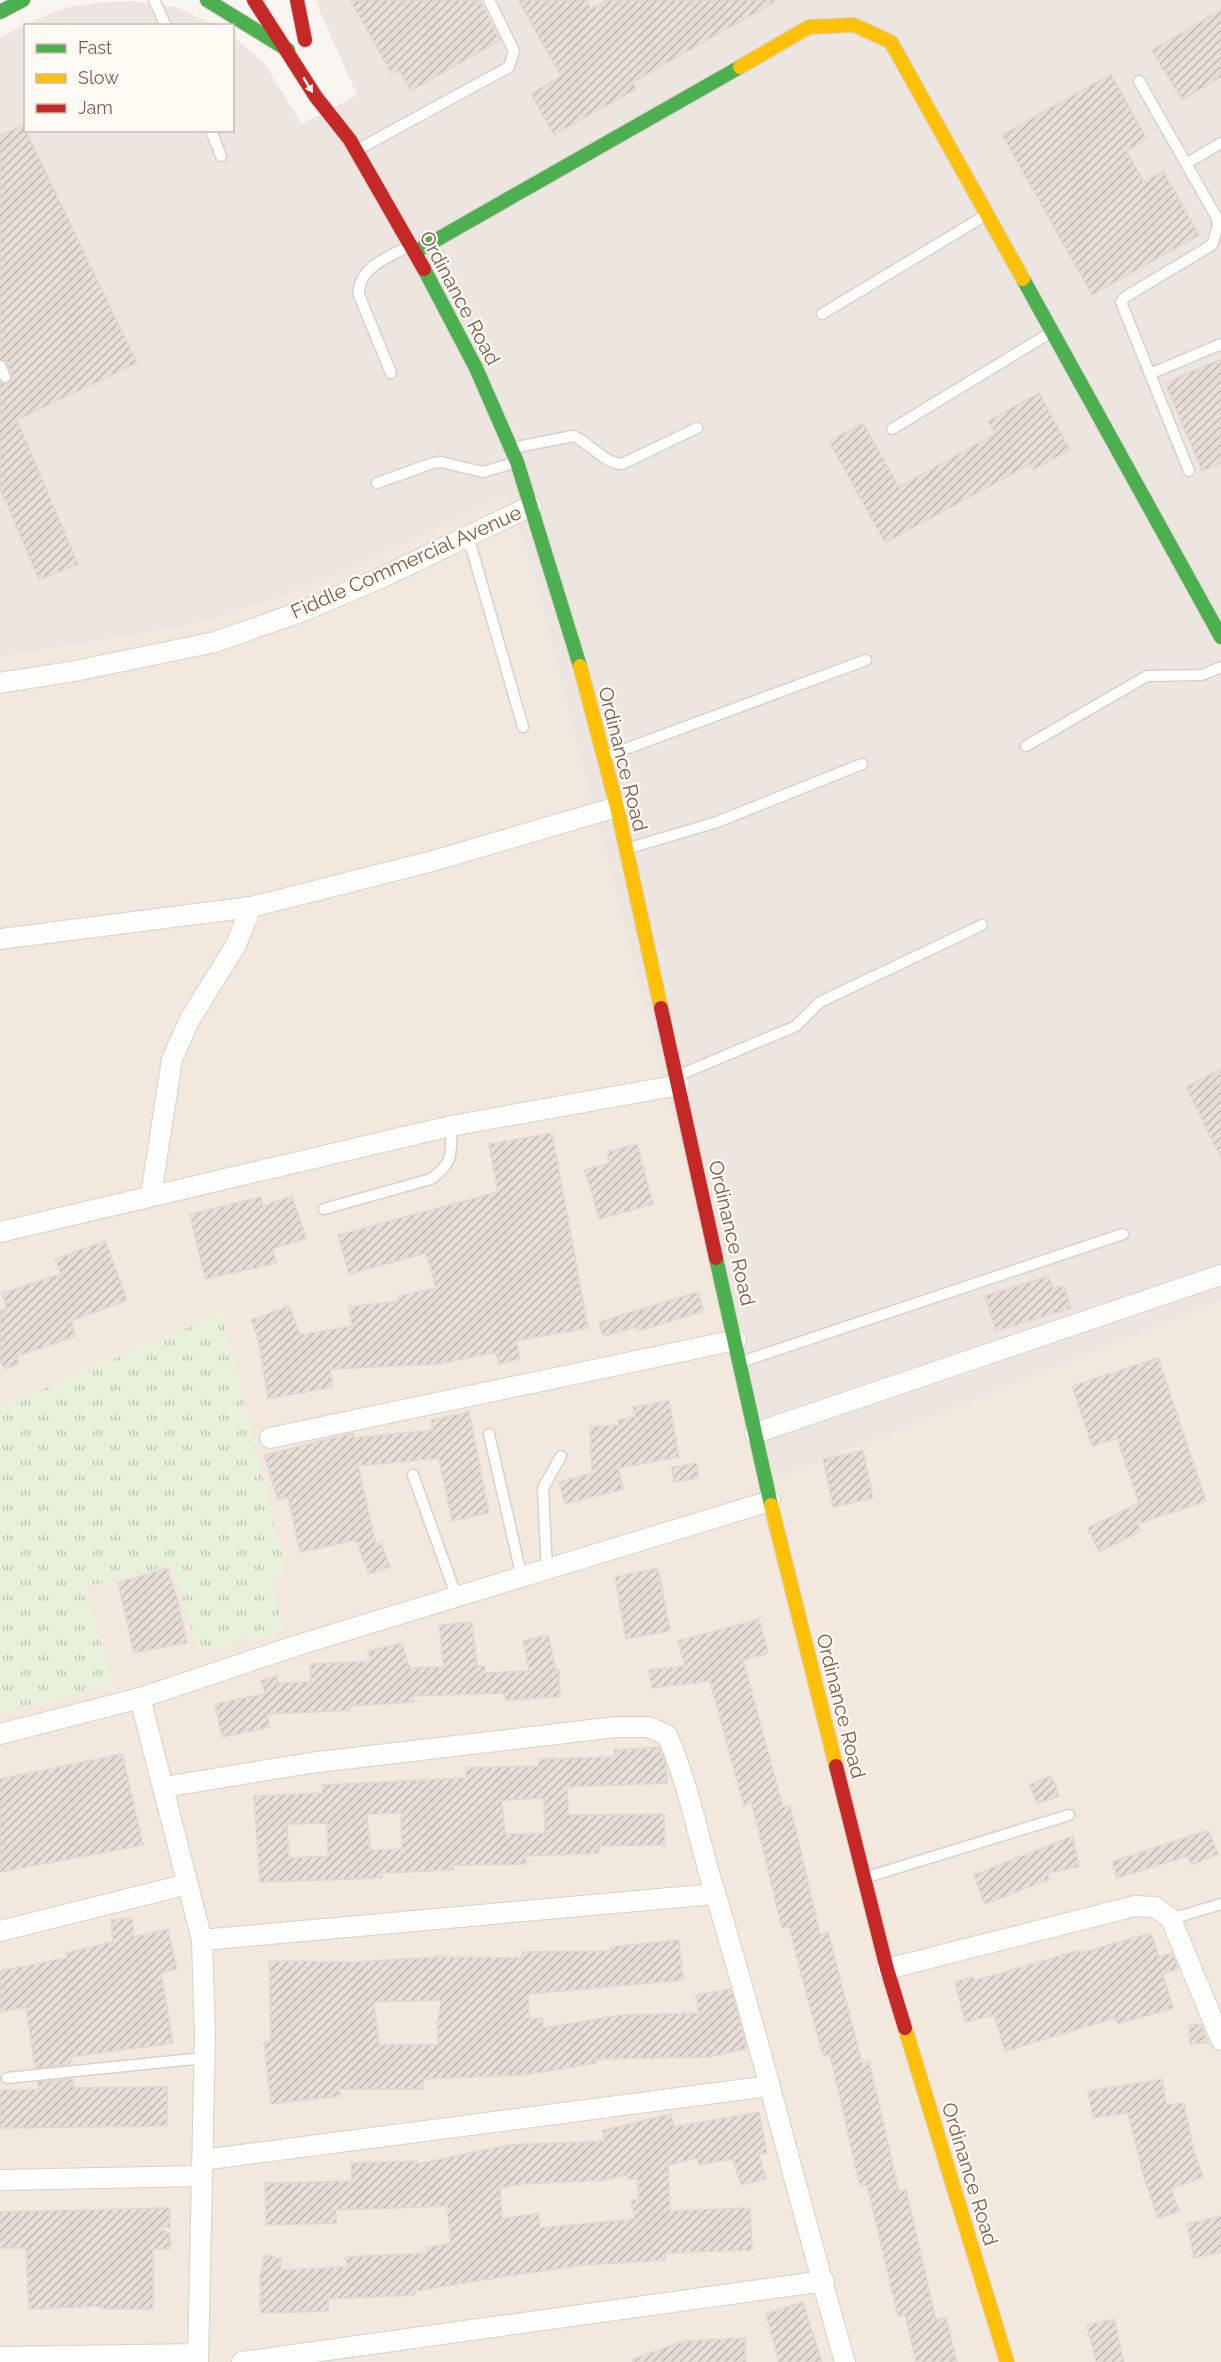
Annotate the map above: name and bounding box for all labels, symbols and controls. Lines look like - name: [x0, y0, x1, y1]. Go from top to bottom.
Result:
- legend: [24, 24, 234, 132]
- text: Fast: [78, 37, 112, 58]
- text: Slow: [78, 67, 119, 88]
- one-way arrow: [303, 77, 313, 94]
- text: Jam: [78, 97, 113, 118]
- street label: Ordinance Road: [415, 227, 505, 369]
- street label: Fiddle Commercial Avenue: [287, 500, 525, 624]
- street label: Ordinance Road: [593, 684, 653, 834]
- street label: Ordinance Road: [704, 1158, 760, 1308]
- street label: Ordinance Road: [811, 1631, 871, 1781]
- street label: Ordinance Road: [937, 2100, 1003, 2248]

